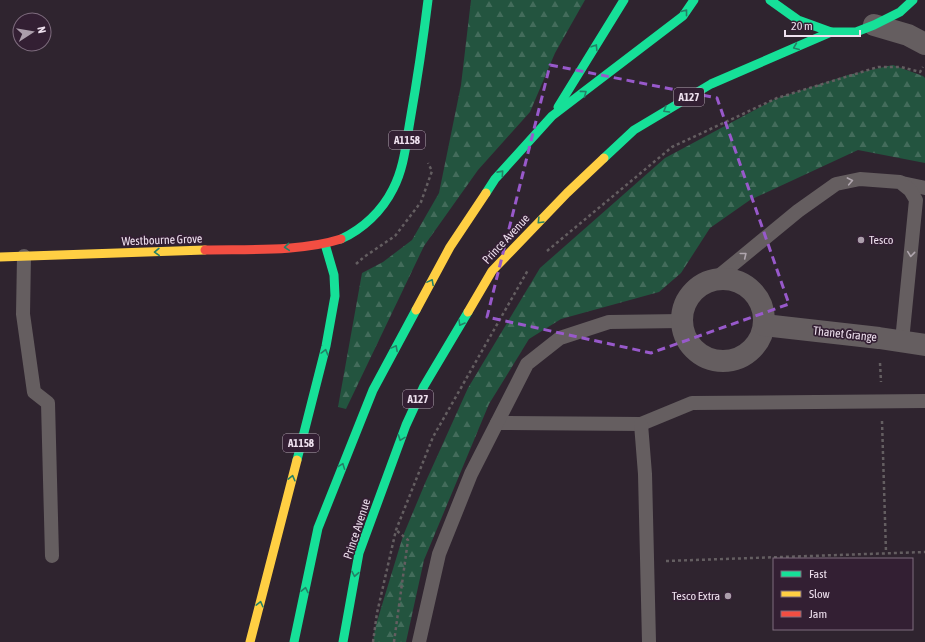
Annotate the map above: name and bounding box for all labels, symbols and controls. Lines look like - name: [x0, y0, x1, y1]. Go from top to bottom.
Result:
- one-way arrow: [680, 10, 687, 17]
- north arrow: [12, 12, 52, 52]
- scale bar: [785, 12, 860, 38]
- text: 20 m: [791, 19, 813, 33]
- text: N: [35, 25, 48, 34]
- one-way arrow: [792, 43, 799, 51]
- one-way arrow: [590, 44, 597, 51]
- road number: A127: [674, 88, 704, 106]
- one-way arrow: [579, 91, 586, 98]
- one-way arrow: [663, 106, 670, 113]
- road number: A1158: [389, 131, 425, 149]
- one-way arrow: [496, 170, 503, 178]
- one-way arrow: [846, 177, 853, 186]
- street label: Prince Avenue: [479, 211, 533, 267]
- one-way arrow: [537, 216, 545, 224]
- street label: Westbourne Grove: [121, 232, 203, 248]
- place label: Tesco: [869, 233, 894, 247]
- marker: Tesco: [856, 235, 866, 245]
- one-way arrow: [284, 243, 290, 252]
- one-way arrow: [154, 248, 160, 256]
- one-way arrow: [906, 251, 915, 257]
- one-way arrow: [740, 252, 747, 259]
- one-way arrow: [426, 279, 433, 286]
- one-way arrow: [459, 319, 466, 326]
- street label: Thanet Grange: [812, 324, 878, 344]
- one-way arrow: [391, 344, 398, 352]
- one-way arrow: [320, 349, 328, 356]
- road number: A127: [403, 390, 433, 408]
- road number: A1158: [283, 434, 319, 452]
- one-way arrow: [398, 435, 406, 442]
- one-way arrow: [338, 463, 346, 470]
- one-way arrow: [287, 475, 296, 482]
- street label: Prince Avenue: [341, 497, 373, 561]
- legend: [773, 558, 913, 630]
- text: Fast: [809, 567, 827, 581]
- one-way arrow: [351, 571, 360, 578]
- one-way arrow: [300, 587, 308, 593]
- text: Slow: [809, 587, 830, 601]
- place label: Tesco Extra: [672, 589, 720, 603]
- marker: Tesco Extra: [723, 591, 733, 601]
- one-way arrow: [255, 601, 264, 608]
- text: Jam: [809, 607, 827, 621]

